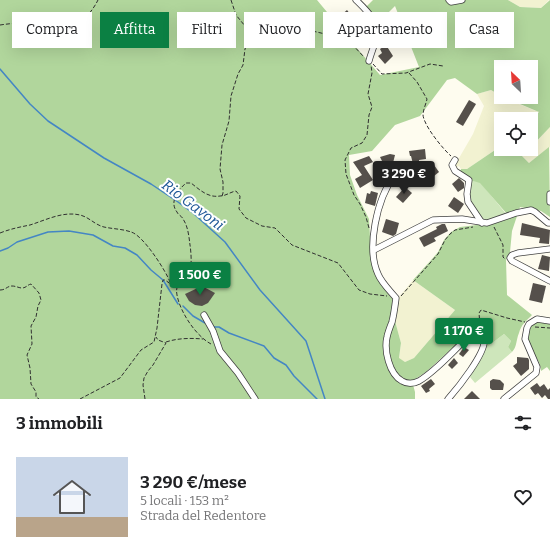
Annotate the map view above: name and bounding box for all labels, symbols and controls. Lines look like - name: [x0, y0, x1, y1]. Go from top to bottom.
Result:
- chip: Compra: [12, 12, 92, 48]
- chip: Affitta: [100, 12, 169, 48]
- chip: Filtri: [177, 12, 236, 48]
- chip: Nuovo: [244, 12, 315, 48]
- chip: Appartamento: [323, 12, 447, 48]
- chip: Casa: [455, 12, 514, 48]
- north arrow: [494, 60, 538, 104]
- map controls: [494, 60, 538, 156]
- button: locate: [494, 112, 538, 156]
- pin: 3 290 €: [367, 161, 441, 195]
- text: 3 290 €: [382, 166, 426, 181]
- water label: Rio Gavoni: [158, 176, 228, 234]
- pin: 1 500 €: [163, 262, 237, 296]
- text: 1 500 €: [179, 267, 221, 282]
- pin: 1 170 €: [427, 318, 501, 352]
- text: 1 170 €: [444, 323, 484, 338]
- icon: filters: [512, 412, 534, 434]
- text: 3 immobili: [16, 413, 103, 434]
- text: 3 290 €/mese: [140, 472, 247, 493]
- icon: home: [48, 473, 96, 521]
- icon: heart: [512, 486, 534, 508]
- text: 5 locali · 153 m²: [140, 493, 229, 508]
- text: Strada del Redentore: [140, 508, 266, 523]

